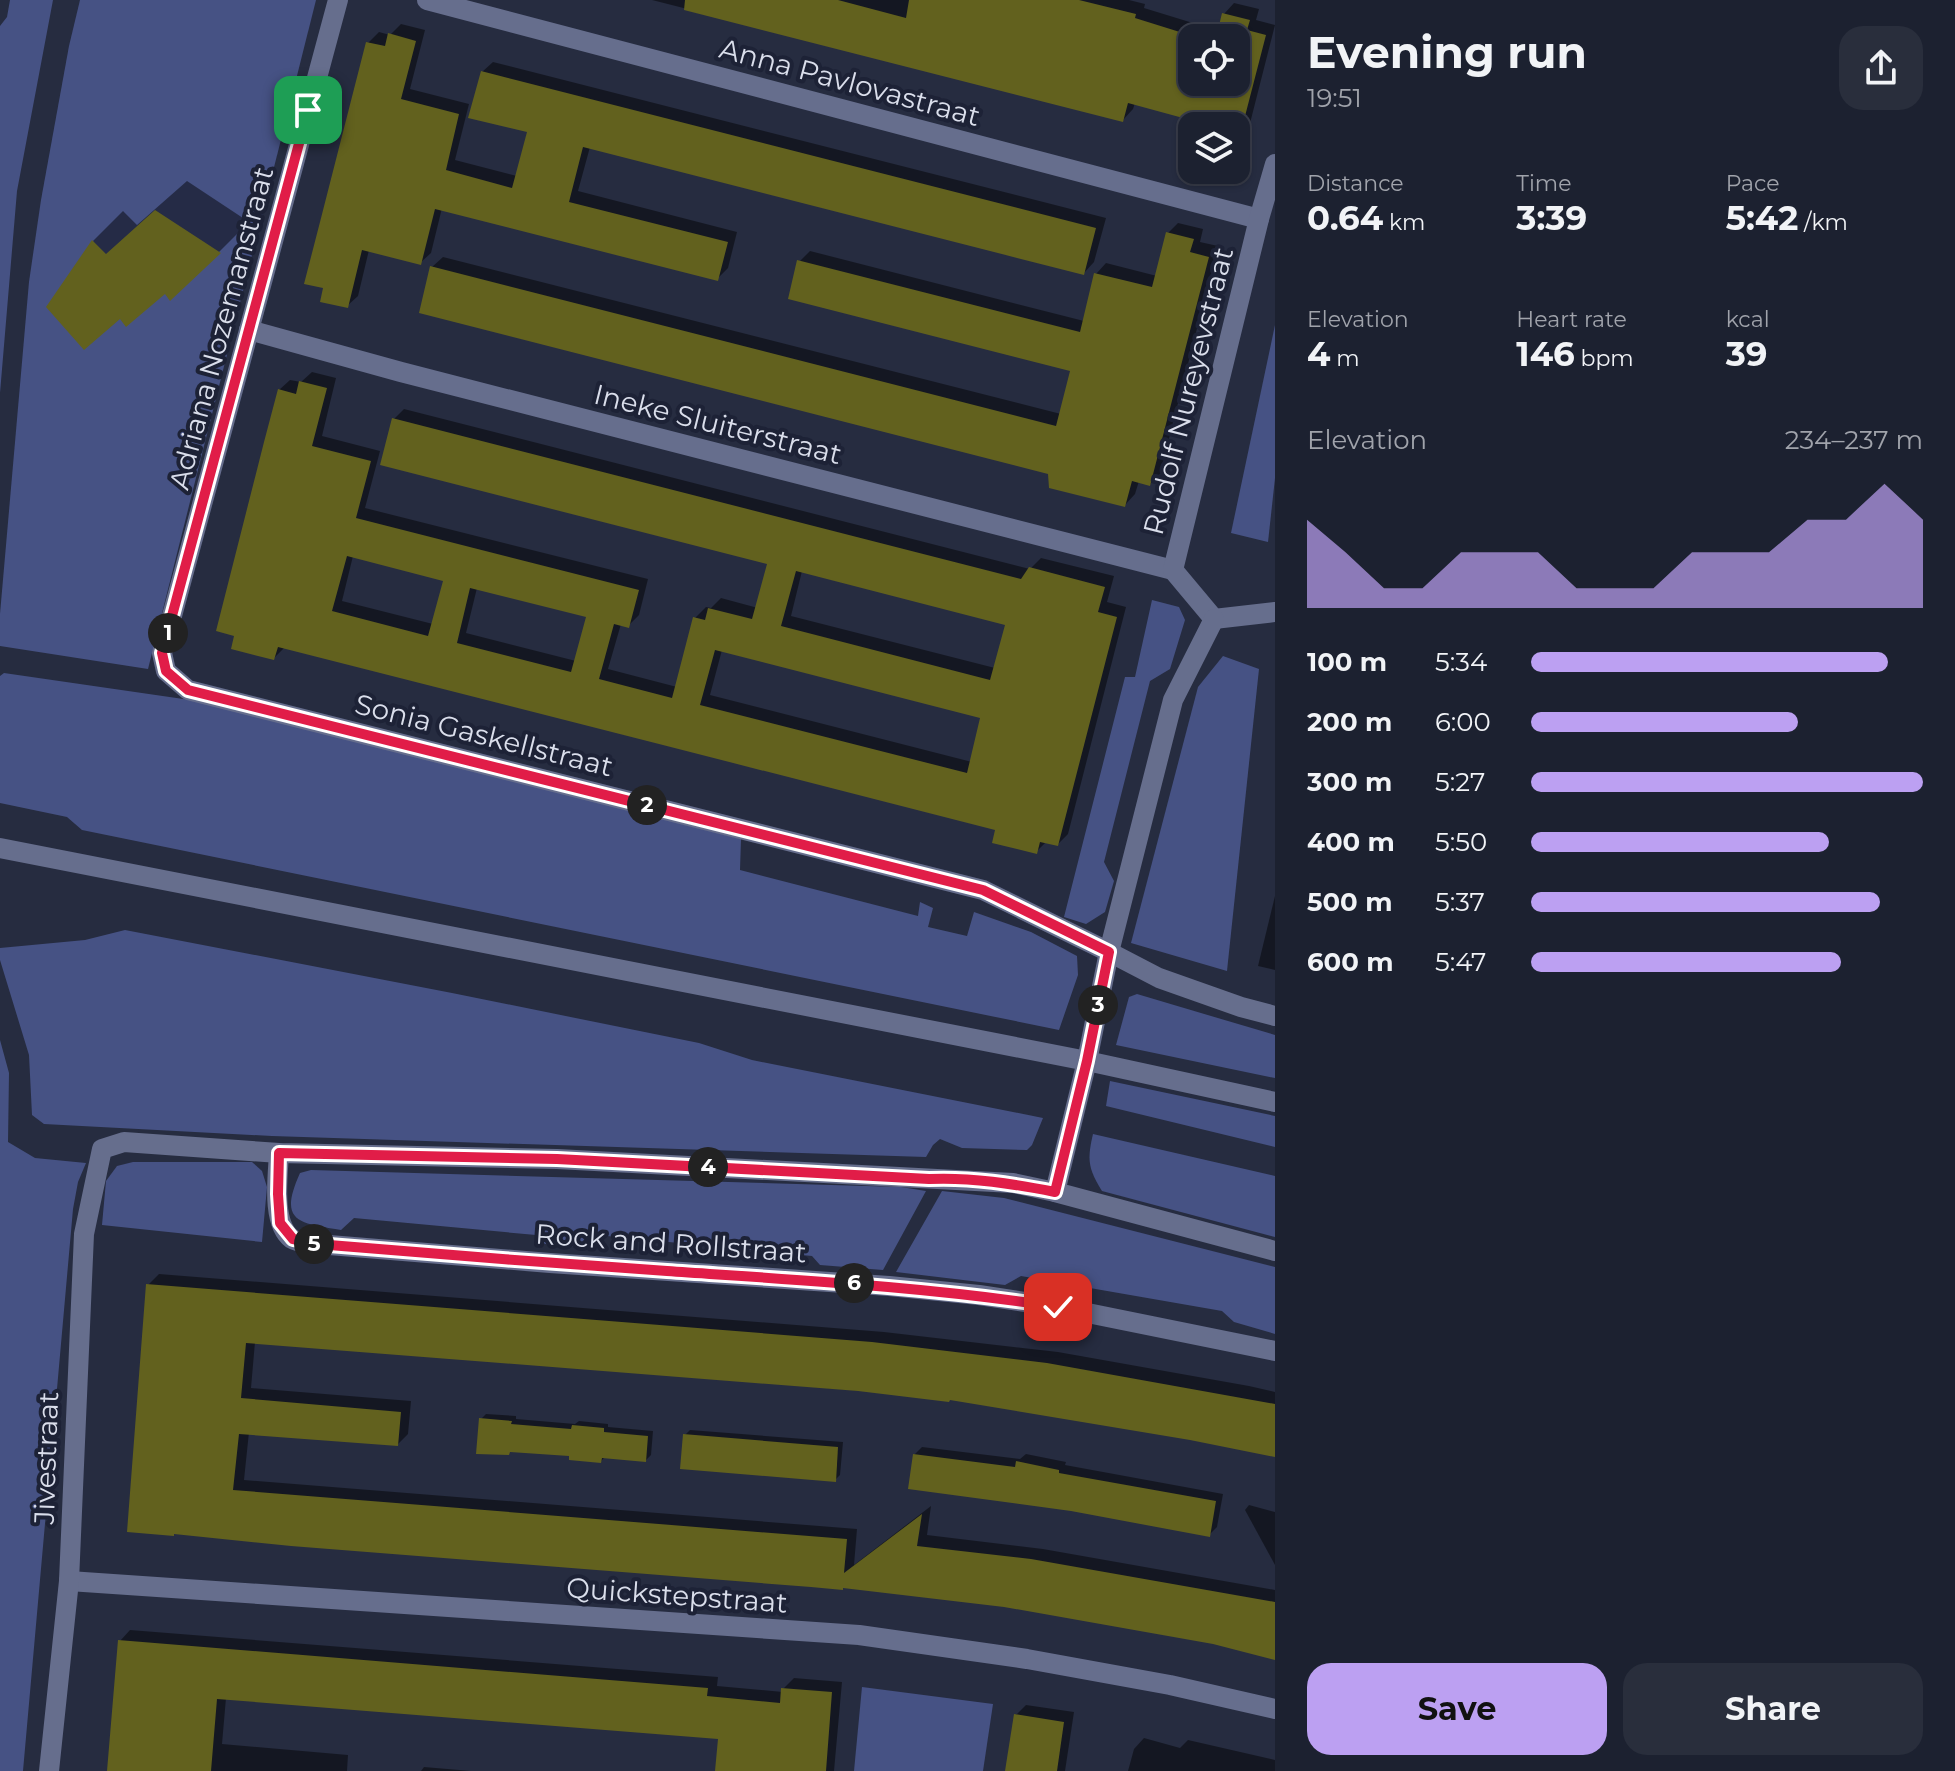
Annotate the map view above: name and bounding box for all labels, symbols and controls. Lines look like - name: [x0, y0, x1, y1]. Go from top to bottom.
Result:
- map controls: [1178, 24, 1250, 184]
- button: locate: [1178, 24, 1250, 96]
- text: Evening run: [1307, 25, 1587, 79]
- button: share: [1839, 26, 1923, 110]
- street label: Anna Pavlovastraat: [716, 31, 984, 133]
- pin: [274, 76, 342, 144]
- text: 19:51: [1307, 82, 1362, 114]
- icon: arrive: [286, 88, 330, 132]
- button: layers: [1178, 112, 1250, 184]
- street label: Adriana Nozemanstraat: [162, 163, 280, 493]
- text: Distance: [1307, 170, 1404, 197]
- text: Time: [1516, 170, 1572, 197]
- text: Pace: [1726, 170, 1780, 197]
- text: 0.64: [1307, 197, 1383, 239]
- text: 3:39: [1516, 197, 1587, 239]
- text: 5:42: [1726, 197, 1798, 239]
- text: km: [1383, 209, 1425, 236]
- text: /km: [1798, 209, 1848, 236]
- street label: Rudolf Nureyevstraat: [1136, 244, 1240, 538]
- text: Elevation: [1307, 306, 1409, 333]
- text: Heart rate: [1516, 306, 1627, 333]
- text: kcal: [1726, 306, 1770, 333]
- text: 4: [1307, 333, 1330, 375]
- text: 146: [1516, 333, 1575, 375]
- text: 39: [1726, 333, 1767, 375]
- text: m: [1330, 345, 1360, 372]
- text: bpm: [1575, 345, 1634, 372]
- street label: Ineke Sluiterstraat: [591, 377, 845, 471]
- text: Elevation: [1307, 424, 1427, 456]
- text: 234–237 m: [1785, 424, 1923, 456]
- pin: 1: [148, 613, 188, 653]
- text: 1: [164, 619, 172, 646]
- text: 100 m: [1307, 646, 1387, 678]
- text: 5:34: [1435, 646, 1487, 678]
- street label: Sonia Gaskellstraat: [352, 686, 616, 784]
- text: 200 m: [1307, 706, 1392, 738]
- text: 6:00: [1435, 706, 1491, 738]
- text: 300 m: [1307, 766, 1392, 798]
- text: 5:27: [1435, 766, 1485, 798]
- pin: 2: [627, 785, 667, 825]
- text: 2: [641, 791, 653, 818]
- text: 400 m: [1307, 826, 1395, 858]
- text: 5:50: [1435, 826, 1487, 858]
- text: 500 m: [1307, 886, 1392, 918]
- text: 5:37: [1435, 886, 1485, 918]
- text: 600 m: [1307, 946, 1394, 978]
- text: 5:47: [1435, 946, 1486, 978]
- pin: 3: [1078, 985, 1118, 1025]
- text: 3: [1091, 991, 1105, 1018]
- pin: 4: [688, 1147, 728, 1187]
- text: 4: [700, 1153, 716, 1180]
- street label: Rock and Rollstraat: [534, 1217, 808, 1269]
- pin: 5: [294, 1224, 334, 1264]
- text: 5: [307, 1230, 321, 1257]
- pin: 6: [834, 1263, 874, 1303]
- text: 6: [847, 1269, 861, 1296]
- pin: [1024, 1273, 1092, 1341]
- icon: check: [1036, 1285, 1080, 1329]
- street label: Jivestraat: [27, 1391, 65, 1526]
- street label: Quickstepstraat: [565, 1570, 789, 1620]
- button: Save: [1307, 1663, 1607, 1755]
- button: Share: [1623, 1663, 1923, 1755]

